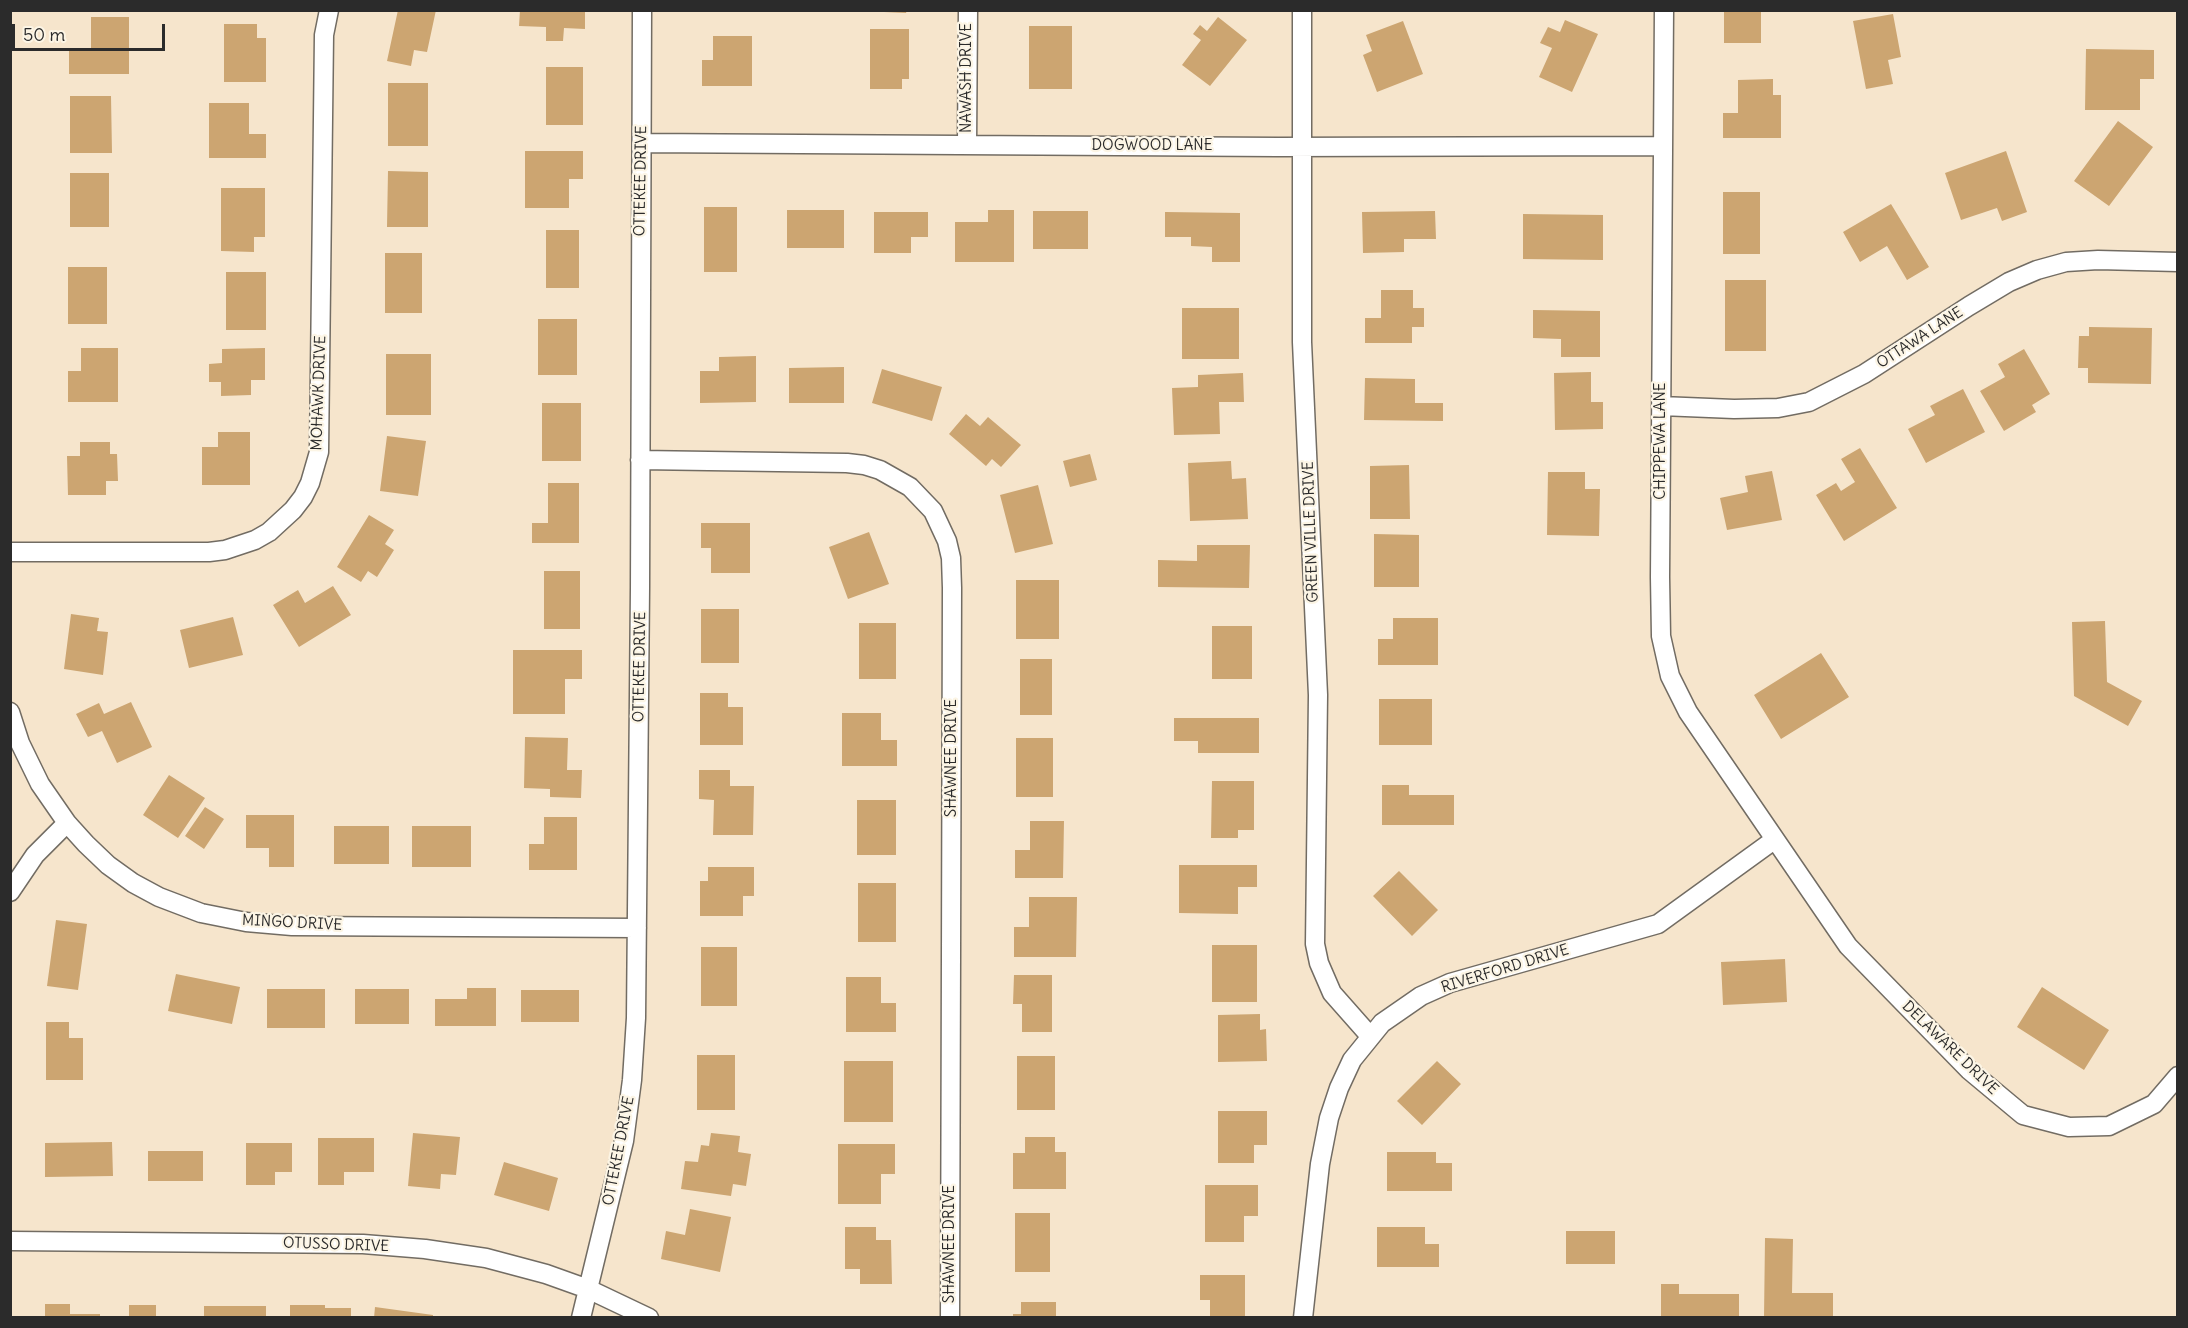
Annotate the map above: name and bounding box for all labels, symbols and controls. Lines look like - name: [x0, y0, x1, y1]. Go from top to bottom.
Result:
- scale bar: [15, 12, 168, 50]
- text: 50 m: [23, 23, 65, 46]
- street label: NAWASH DRIVE: [958, 23, 976, 133]
- street label: OTTEKEE DRIVE: [631, 125, 651, 237]
- street label: DOGWOOD LANE: [1091, 137, 1213, 155]
- street label: OTTAWA LANE: [1874, 304, 1966, 372]
- street label: MOHAWK DRIVE: [308, 335, 330, 451]
- street label: CHIPPEWA LANE: [1652, 382, 1670, 500]
- street label: GREEN VILLE DRIVE: [1300, 461, 1322, 603]
- street label: OTTEKEE DRIVE: [630, 611, 650, 723]
- street label: SHAWNEE DRIVE: [943, 699, 961, 817]
- street label: MINGO DRIVE: [242, 911, 342, 935]
- street label: RIVERFORD DRIVE: [1439, 941, 1571, 997]
- street label: DELAWARE DRIVE: [1898, 998, 2002, 1098]
- street label: OTTEKEE DRIVE: [600, 1095, 638, 1207]
- street label: SHAWNEE DRIVE: [941, 1185, 959, 1303]
- street label: OTUSSO DRIVE: [283, 1234, 389, 1256]

